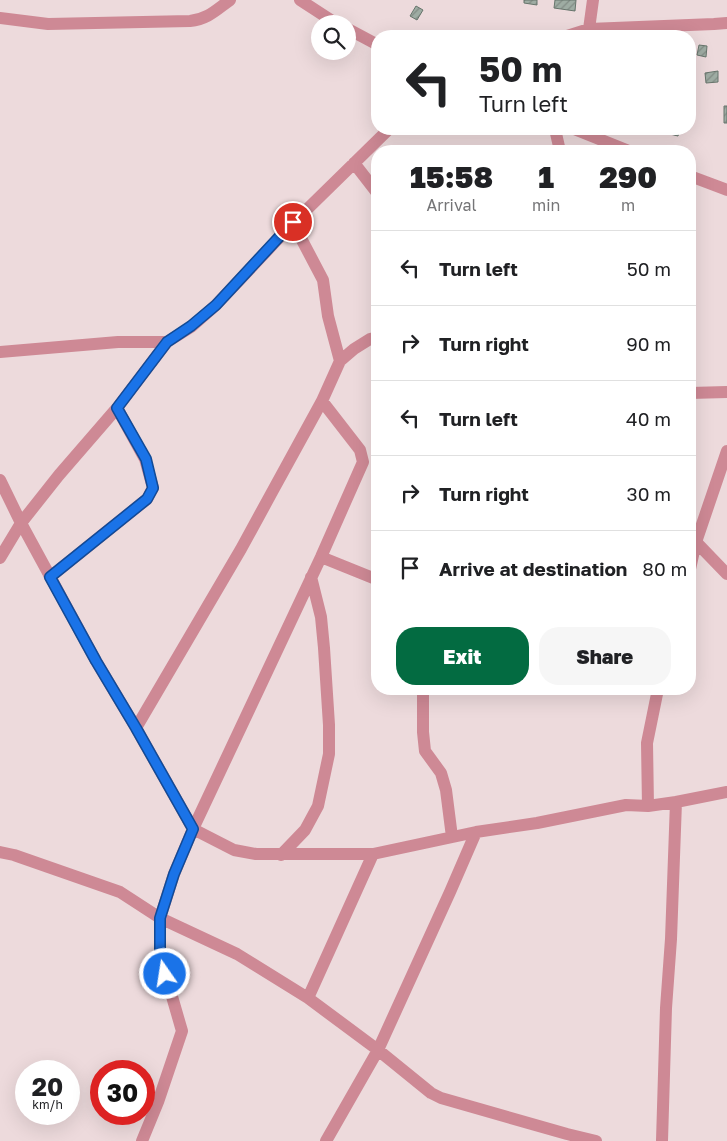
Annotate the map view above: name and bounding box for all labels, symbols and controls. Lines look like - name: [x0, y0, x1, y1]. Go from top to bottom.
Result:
- map controls: [311, 15, 356, 60]
- button: search: [311, 15, 356, 60]
- text: 50 m: [479, 48, 562, 90]
- icon: left: [396, 50, 461, 115]
- text: Turn left: [479, 90, 568, 117]
- text: 15:58: [410, 159, 493, 195]
- text: 1: [538, 159, 554, 195]
- text: 290: [599, 159, 657, 195]
- text: Arrival: [426, 195, 477, 215]
- text: min: [532, 195, 560, 215]
- text: m: [621, 195, 635, 215]
- pin: [272, 201, 314, 243]
- icon: arrive: [279, 208, 307, 236]
- icon: left: [396, 254, 424, 282]
- text: Turn left: [439, 257, 518, 280]
- text: 50 m: [627, 257, 671, 280]
- icon: right: [396, 329, 424, 357]
- text: Turn right: [439, 332, 529, 355]
- text: 90 m: [626, 332, 671, 355]
- icon: left: [396, 404, 424, 432]
- text: Turn left: [439, 407, 518, 430]
- text: 40 m: [626, 407, 671, 430]
- icon: right: [396, 479, 424, 507]
- text: Turn right: [439, 482, 529, 505]
- text: 30 m: [627, 482, 671, 505]
- icon: arrive: [396, 554, 424, 582]
- text: Arrive at destination: [439, 557, 627, 580]
- text: 80 m: [642, 557, 687, 580]
- button: Exit: [396, 627, 529, 685]
- button: Share: [539, 627, 671, 685]
- position arrow: [138, 947, 190, 999]
- speed limit sign: 30: [90, 1060, 155, 1125]
- text: 20: [32, 1071, 63, 1102]
- text: km/h: [32, 1097, 63, 1112]

